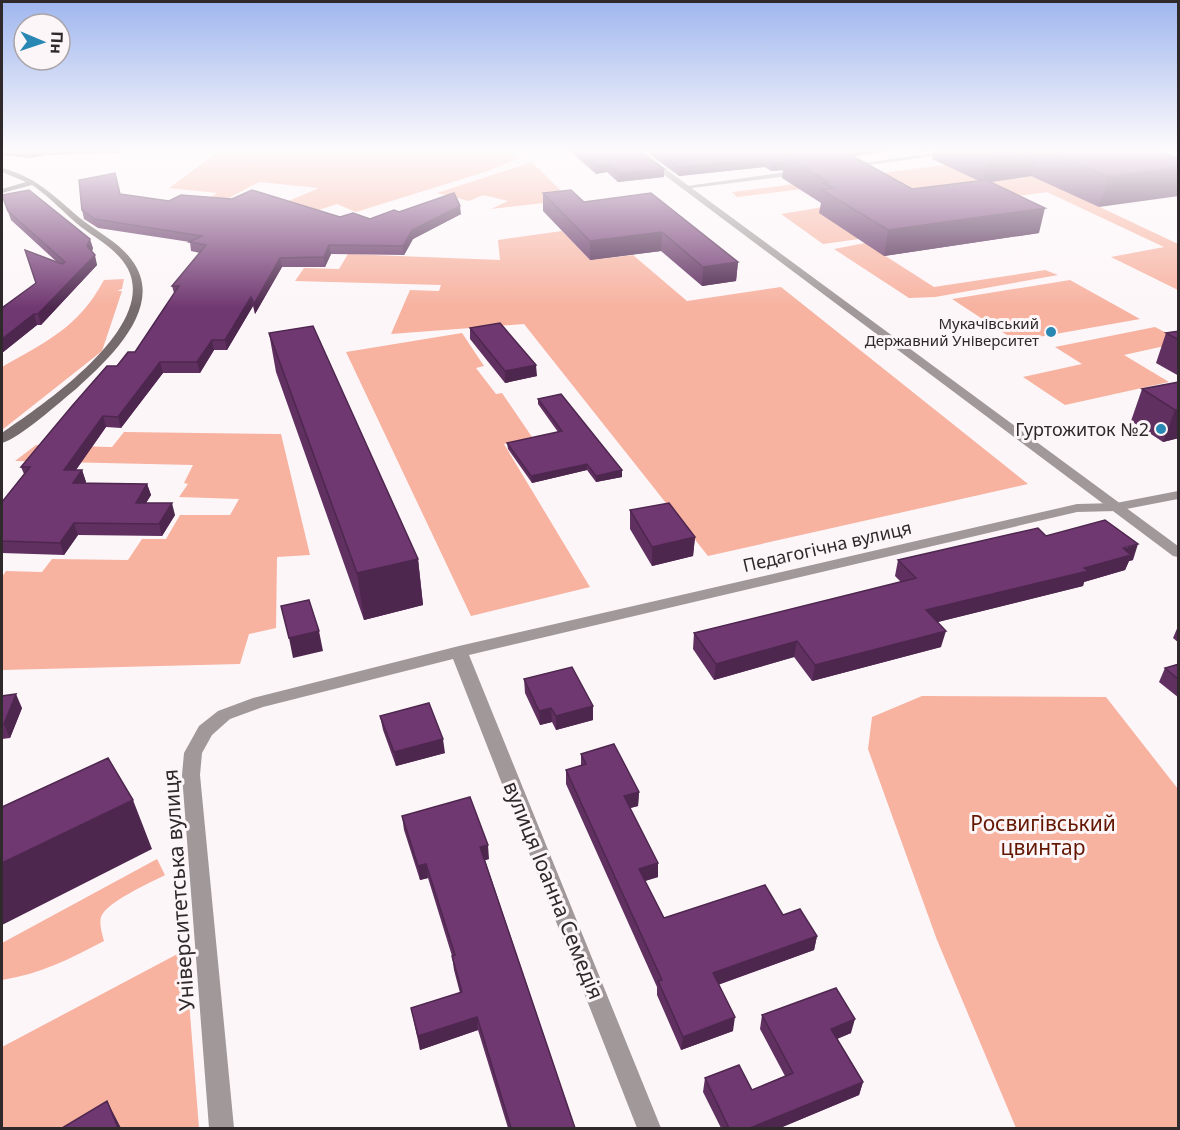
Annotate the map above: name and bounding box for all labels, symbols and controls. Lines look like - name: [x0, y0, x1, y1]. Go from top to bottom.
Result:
- north arrow: [12, 12, 72, 72]
- text: Пн: [46, 31, 68, 54]
- place label: Мукачівський Державний Університет: [865, 313, 1039, 350]
- marker: Мукачівський Державний Університет: [1044, 325, 1058, 339]
- place label: Гуртожиток №2: [1015, 417, 1149, 441]
- marker: Гуртожиток №2: [1154, 422, 1168, 436]
- street label: Педагогічна вулиця: [740, 515, 914, 577]
- street label: Університетська вулиця: [156, 768, 200, 1012]
- street label: вулиця Іоанна Семедія: [497, 777, 611, 1003]
- park label: Росвигівський цвинтар: [970, 809, 1116, 861]

